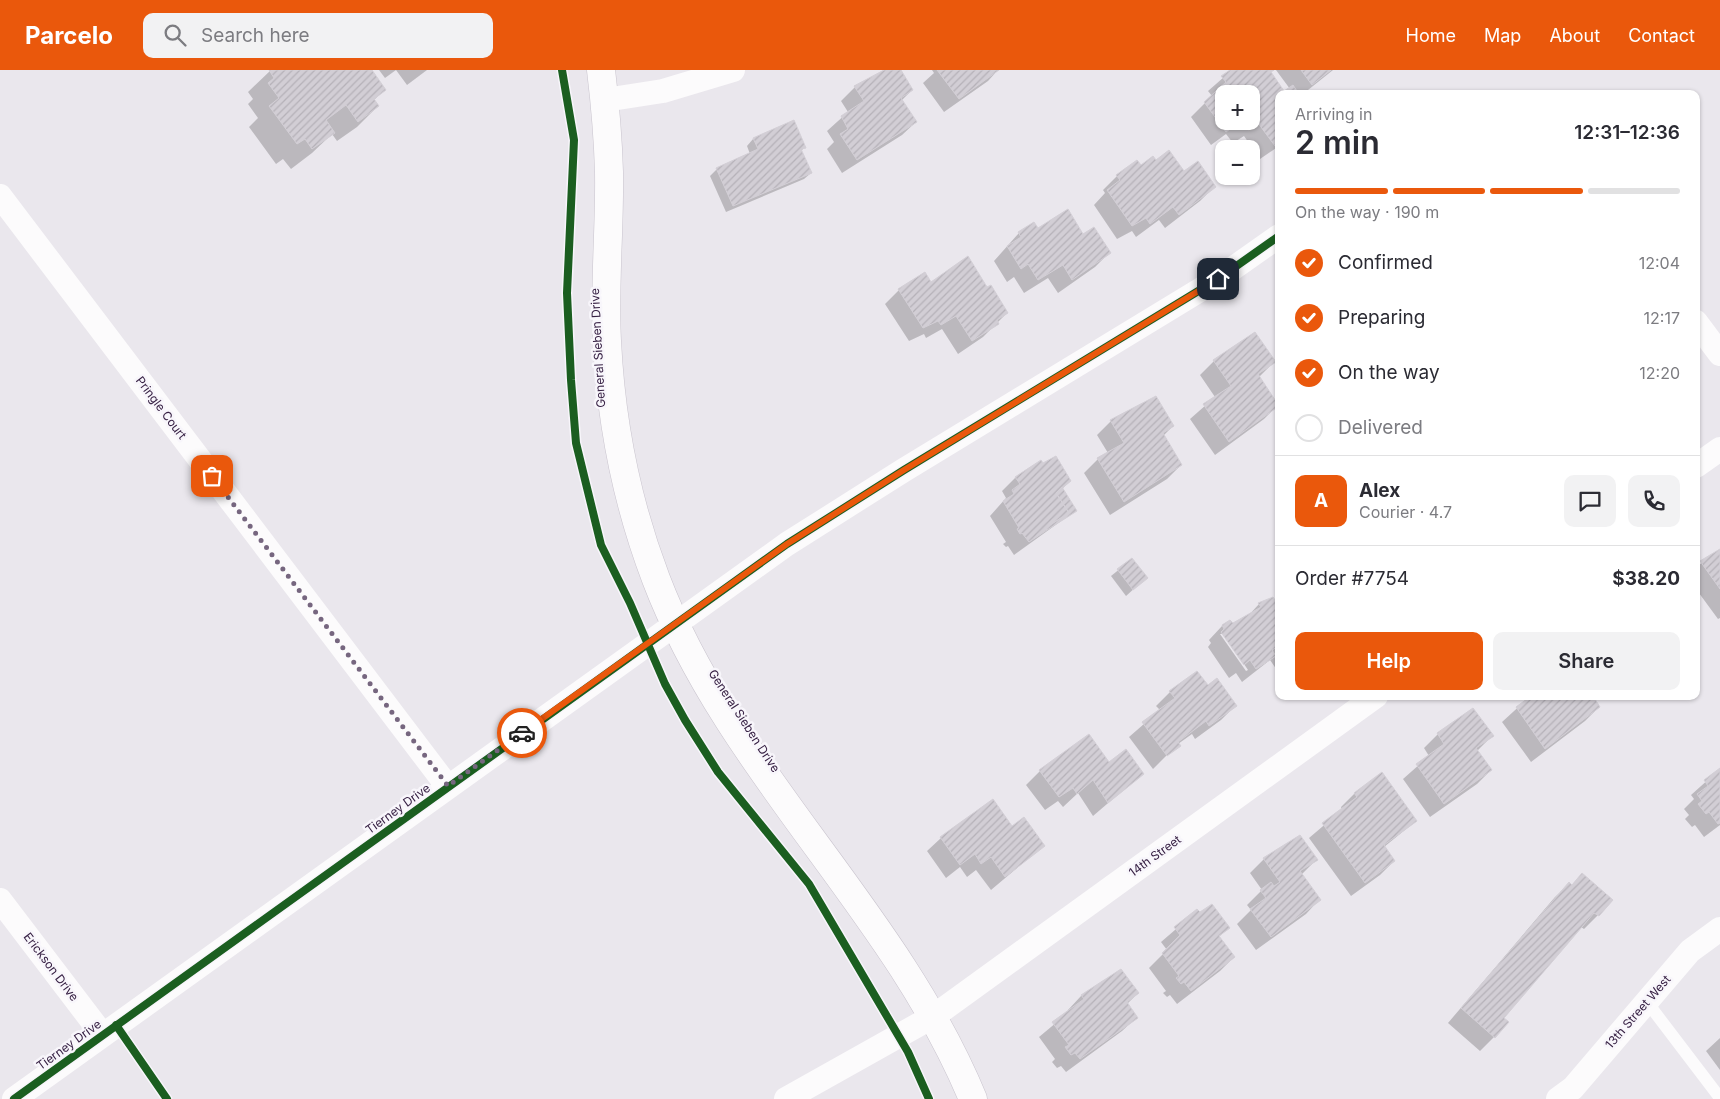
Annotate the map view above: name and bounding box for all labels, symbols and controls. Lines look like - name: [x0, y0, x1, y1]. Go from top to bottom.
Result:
- search box: [143, 13, 493, 58]
- text: Parcelo: [25, 21, 113, 50]
- icon: search: [161, 21, 189, 49]
- text: Search here: [201, 24, 310, 47]
- text: Home: [1406, 25, 1456, 46]
- text: Map: [1484, 25, 1521, 46]
- text: About: [1549, 25, 1600, 46]
- text: Contact: [1628, 25, 1695, 46]
- map controls: [1215, 85, 1260, 185]
- button: +: [1215, 85, 1260, 130]
- text: Arriving in: [1295, 104, 1372, 124]
- text: 12:31–12:36: [1574, 121, 1680, 144]
- text: 2 min: [1295, 123, 1380, 162]
- button: −: [1215, 140, 1260, 185]
- text: On the way · 190 m: [1295, 202, 1439, 222]
- icon: check: [1295, 249, 1323, 277]
- text: Confirmed: [1338, 251, 1433, 274]
- text: 12:04: [1639, 253, 1680, 273]
- pin: [1197, 258, 1239, 300]
- icon: home: [1204, 265, 1232, 293]
- street label: General Sieben Drive: [587, 288, 608, 408]
- icon: check: [1295, 304, 1323, 332]
- text: Preparing: [1338, 306, 1425, 329]
- text: 12:17: [1644, 308, 1680, 328]
- icon: check: [1295, 359, 1323, 387]
- text: On the way: [1338, 361, 1440, 384]
- text: 12:20: [1639, 363, 1680, 383]
- street label: Pringle Court: [133, 373, 190, 442]
- text: Delivered: [1338, 416, 1423, 439]
- pin: [191, 455, 233, 497]
- icon: bag: [198, 462, 226, 490]
- button: chat: [1564, 475, 1616, 527]
- button: phone: [1628, 475, 1680, 527]
- text: Alex: [1359, 479, 1400, 502]
- text: A: [1314, 489, 1328, 512]
- text: Courier · 4.7: [1359, 502, 1452, 522]
- text: Order #7754: [1295, 567, 1409, 590]
- text: $38.20: [1612, 567, 1680, 590]
- button: Help: [1295, 632, 1483, 690]
- button: Share: [1493, 632, 1680, 690]
- street label: General Sieben Drive: [706, 666, 783, 775]
- courier: [497, 708, 547, 758]
- icon: car: [508, 719, 536, 747]
- street label: Tierney Drive: [363, 780, 433, 837]
- street label: 14th Street: [1126, 832, 1184, 880]
- street label: Erickson Drive: [21, 929, 82, 1004]
- street label: 13th Street West: [1602, 972, 1674, 1051]
- street label: Tierney Drive: [34, 1016, 104, 1073]

